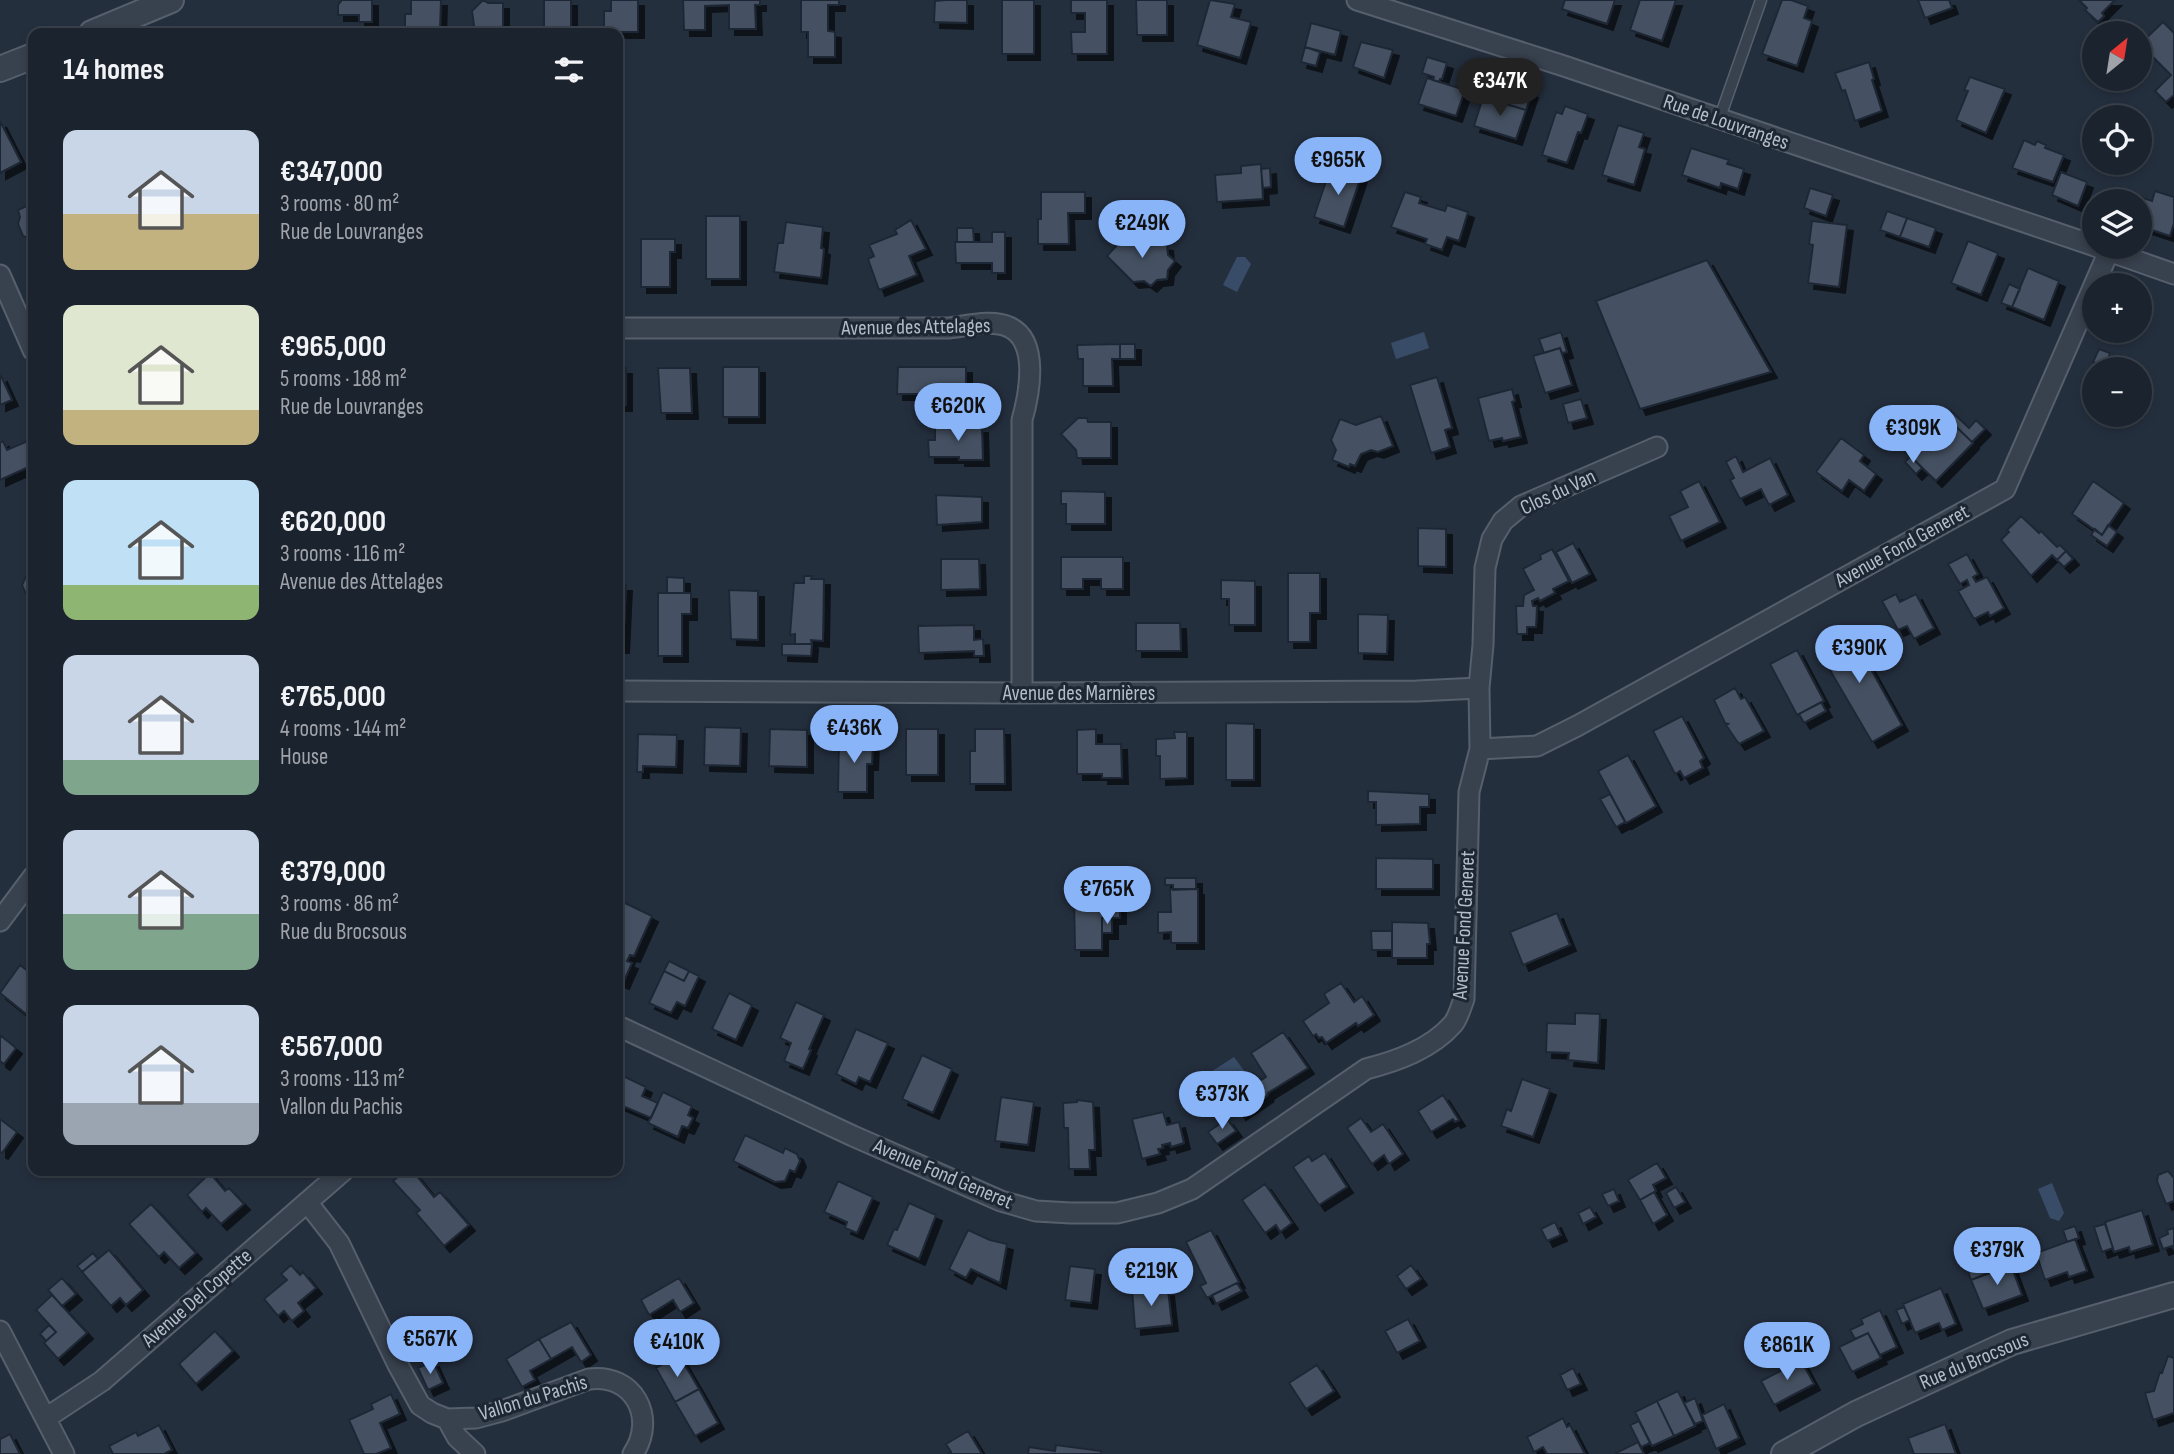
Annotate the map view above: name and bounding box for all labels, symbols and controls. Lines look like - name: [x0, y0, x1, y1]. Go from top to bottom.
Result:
- north arrow: [2082, 21, 2152, 91]
- map controls: [2082, 21, 2152, 427]
- icon: filters: [550, 51, 588, 89]
- text: 14 homes: [63, 52, 164, 88]
- pin: €347K: [1451, 58, 1549, 118]
- text: €347K: [1473, 67, 1527, 95]
- street label: Rue de Louvranges: [1660, 89, 1792, 155]
- button: locate: [2082, 105, 2152, 175]
- pin: €965K: [1289, 138, 1387, 197]
- text: €965K: [1311, 146, 1365, 174]
- text: €347,000: [280, 154, 383, 190]
- icon: home: [119, 158, 203, 242]
- button: layers: [2082, 189, 2152, 259]
- text: 3 rooms · 80 m²: [280, 190, 399, 218]
- pin: €249K: [1093, 201, 1191, 260]
- text: €249K: [1114, 209, 1170, 237]
- text: Rue de Louvranges: [280, 218, 423, 246]
- button: +: [2082, 273, 2152, 343]
- street label: Avenue des Attelages: [840, 313, 991, 341]
- text: €965,000: [280, 329, 386, 365]
- icon: home: [119, 333, 203, 417]
- button: −: [2082, 357, 2152, 427]
- text: 5 rooms · 188 m²: [280, 365, 407, 393]
- pin: €620K: [909, 384, 1007, 443]
- text: €620K: [930, 392, 986, 420]
- text: Rue de Louvranges: [280, 393, 423, 421]
- pin: €309K: [1864, 406, 1962, 465]
- text: €309K: [1885, 414, 1941, 442]
- street label: Clos du Van: [1516, 464, 1600, 520]
- street label: Avenue Fond Generet: [1830, 499, 1973, 594]
- text: €620,000: [280, 504, 386, 540]
- icon: home: [119, 508, 203, 592]
- text: 3 rooms · 116 m²: [280, 540, 405, 568]
- text: Avenue des Attelages: [280, 568, 443, 596]
- pin: €390K: [1810, 626, 1908, 685]
- text: €390K: [1831, 634, 1887, 662]
- text: €765,000: [280, 679, 386, 715]
- street label: Avenue des Marnières: [1002, 681, 1155, 706]
- icon: home: [119, 683, 203, 767]
- pin: €436K: [805, 706, 903, 765]
- text: €436K: [826, 714, 882, 742]
- text: 4 rooms · 144 m²: [280, 715, 406, 743]
- text: House: [280, 743, 328, 771]
- street label: Avenue Fond Generet: [1448, 850, 1480, 1001]
- text: €379,000: [280, 854, 386, 890]
- icon: home: [119, 858, 203, 942]
- pin: €765K: [1058, 866, 1156, 926]
- text: €765K: [1080, 875, 1134, 903]
- text: 3 rooms · 86 m²: [280, 890, 399, 918]
- text: Rue du Brocsous: [280, 918, 407, 946]
- text: €567,000: [280, 1029, 383, 1065]
- icon: home: [119, 1033, 203, 1117]
- text: 3 rooms · 113 m²: [280, 1065, 405, 1093]
- pin: €373K: [1173, 1072, 1271, 1131]
- text: €373K: [1195, 1080, 1249, 1108]
- text: Vallon du Pachis: [280, 1093, 403, 1121]
- street label: Avenue Fond Generet: [869, 1133, 1016, 1215]
- pin: €379K: [1948, 1228, 2046, 1287]
- text: €379K: [1970, 1236, 2024, 1264]
- street label: Avenue Del Copette: [136, 1243, 257, 1353]
- pin: €219K: [1102, 1248, 1200, 1308]
- text: €219K: [1124, 1257, 1178, 1285]
- pin: €567K: [381, 1316, 479, 1376]
- pin: €410K: [628, 1320, 726, 1379]
- pin: €861K: [1738, 1322, 1836, 1382]
- text: €567K: [403, 1325, 457, 1353]
- street label: Rue du Brocsous: [1916, 1327, 2032, 1395]
- text: €410K: [650, 1328, 704, 1356]
- text: €861K: [1760, 1331, 1814, 1359]
- street label: Vallon du Pachis: [476, 1370, 590, 1426]

